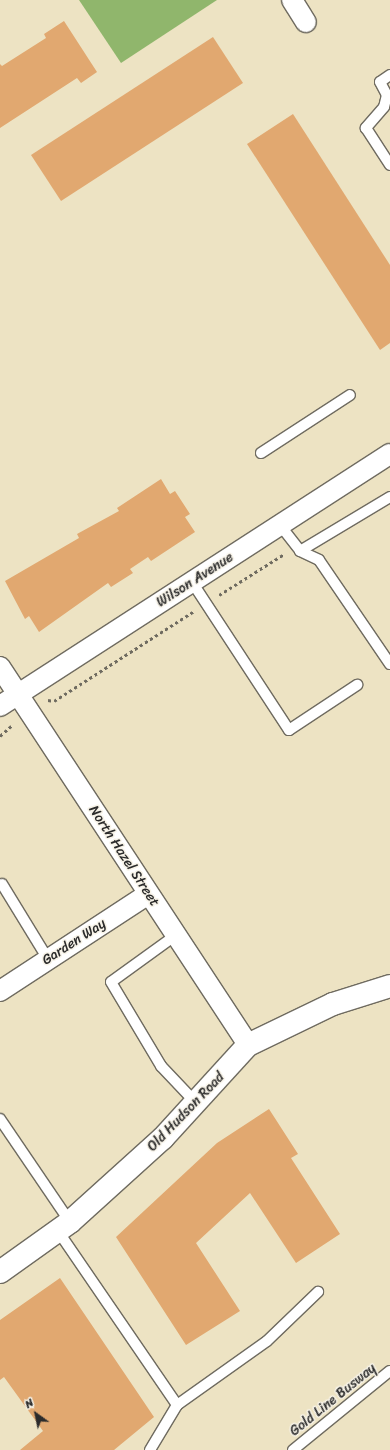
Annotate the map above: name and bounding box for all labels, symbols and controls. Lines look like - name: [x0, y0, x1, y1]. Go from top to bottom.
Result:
- street label: Wilson Avenue: [153, 549, 237, 611]
- street label: North Hazel Street: [85, 802, 163, 910]
- street label: Garden Way: [39, 915, 109, 969]
- street label: Old Hudson Road: [144, 1069, 228, 1155]
- street label: Gold Line Busway: [286, 1360, 380, 1440]
- text: N: [21, 1393, 38, 1414]
- north arrow: [16, 1394, 56, 1434]

